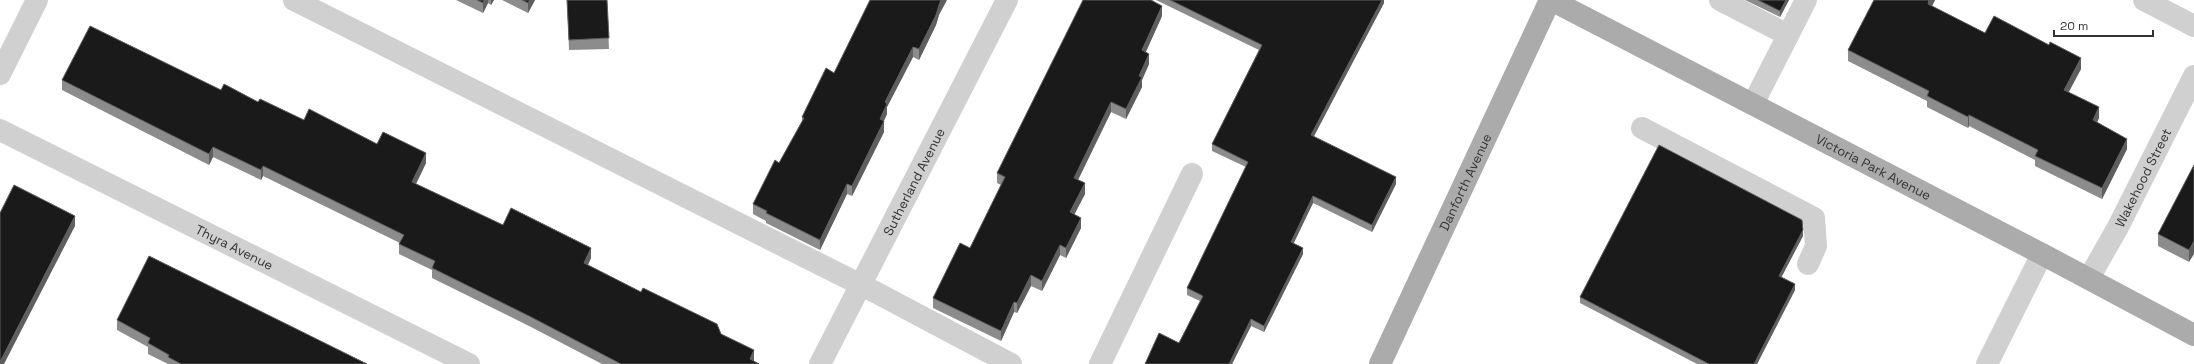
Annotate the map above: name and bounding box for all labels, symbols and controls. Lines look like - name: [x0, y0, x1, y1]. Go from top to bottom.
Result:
- scale bar: [2054, 12, 2153, 38]
- text: 20 m: [2060, 18, 2088, 34]
- street label: Sutherland Avenue: [879, 125, 948, 238]
- street label: Wakehood Street: [2111, 125, 2175, 230]
- street label: Victoria Park Avenue: [1813, 130, 1934, 204]
- street label: Danforth Avenue: [1435, 131, 1495, 233]
- street label: Thyra Avenue: [193, 220, 276, 274]

